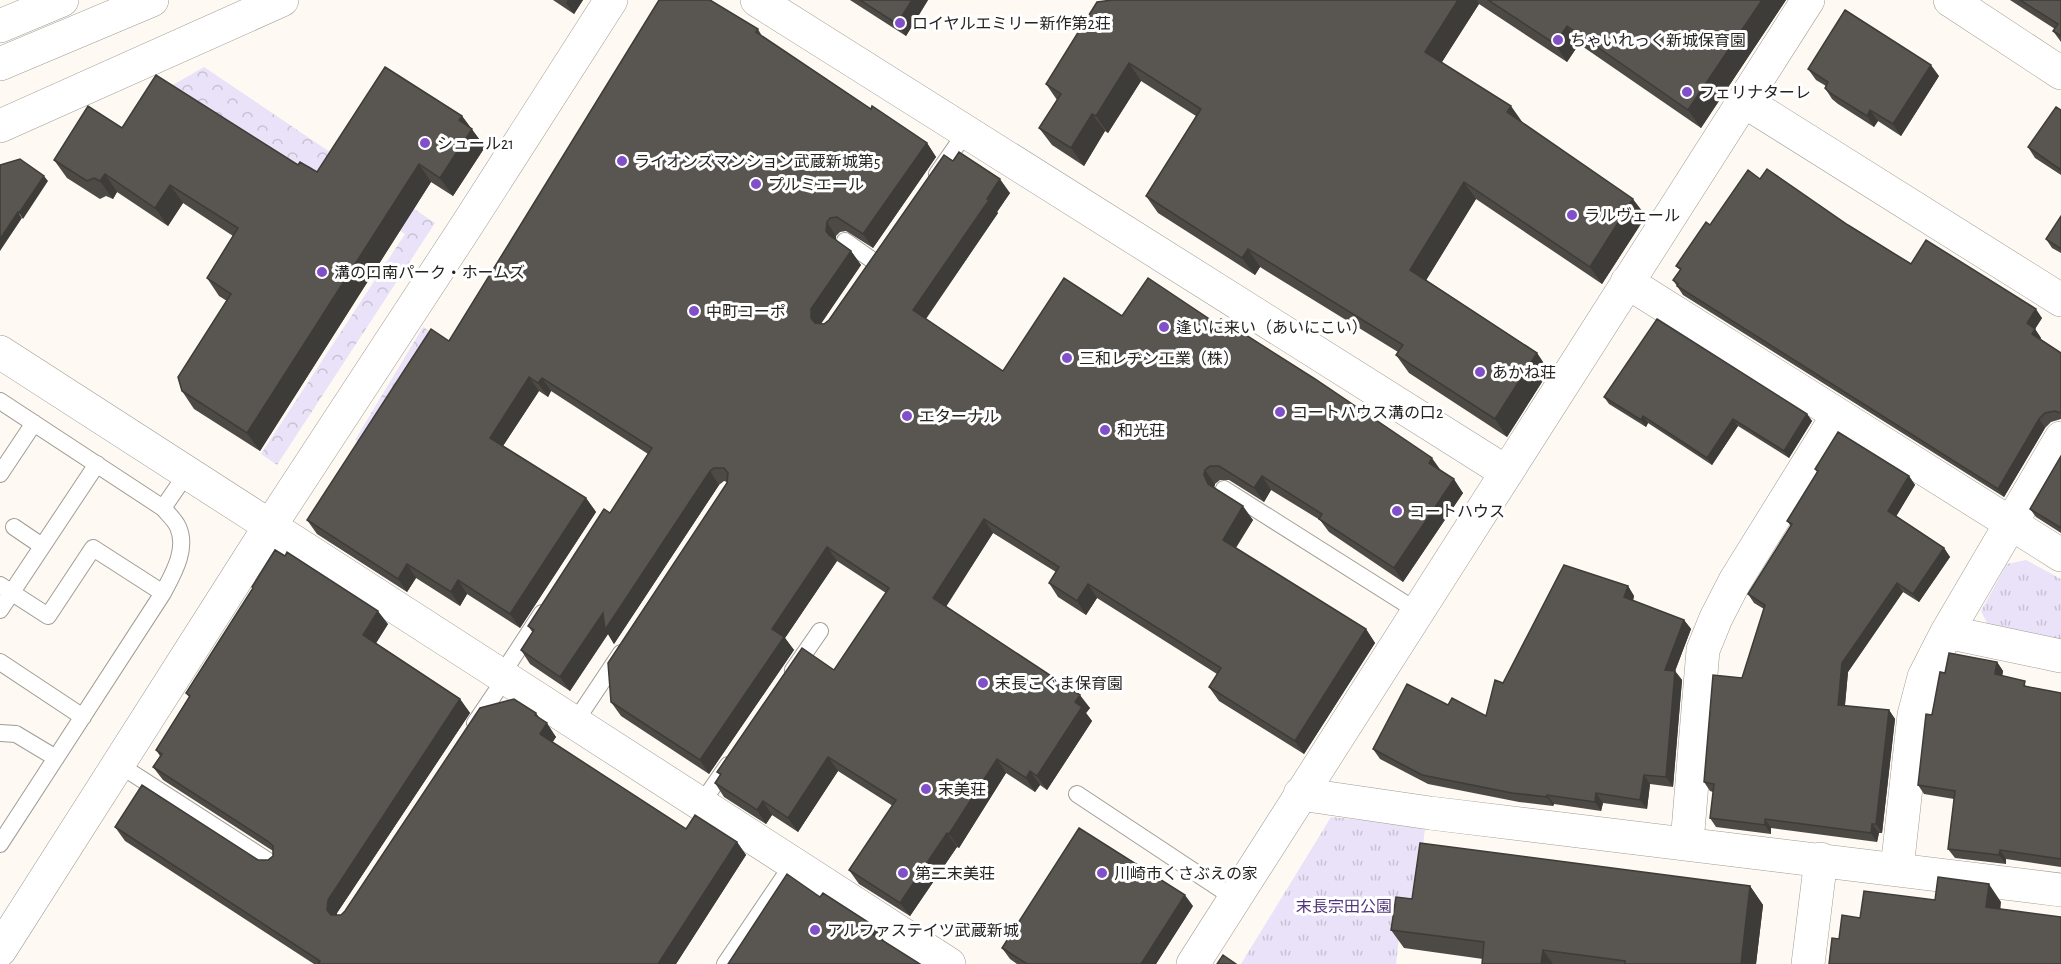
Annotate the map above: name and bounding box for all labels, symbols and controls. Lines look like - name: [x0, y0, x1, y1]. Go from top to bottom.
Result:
- place label: ロイヤルエミリー新作第2荘: [912, 15, 1111, 32]
- marker: ロイヤルエミリー新作第2荘: [893, 16, 907, 30]
- place label: ちゃいれっく新城保育園: [1570, 32, 1746, 49]
- marker: ちゃいれっく新城保育園: [1551, 33, 1565, 47]
- place label: フェリナターレ: [1699, 84, 1811, 101]
- marker: フェリナターレ: [1680, 85, 1694, 99]
- marker: シュール21: [418, 136, 432, 150]
- place label: シュール21: [437, 136, 514, 152]
- place label: ライオンズマンション武蔵新城第5: [634, 153, 880, 170]
- marker: ライオンズマンション武蔵新城第5: [615, 154, 629, 168]
- marker: プルミエール: [749, 177, 763, 191]
- place label: プルミエール: [768, 177, 864, 193]
- place label: ラルヴェール: [1584, 207, 1680, 224]
- marker: ラルヴェール: [1565, 208, 1579, 222]
- place label: 溝の口南パーク・ホームズ: [334, 264, 525, 281]
- marker: 溝の口南パーク・ホームズ: [315, 265, 329, 279]
- marker: 中町コーポ: [687, 304, 701, 318]
- place label: 中町コーポ: [706, 304, 786, 320]
- place label: 逢いに来い（あいにこい）: [1176, 319, 1368, 336]
- marker: 逢いに来い（あいにこい）: [1157, 320, 1171, 334]
- place label: 三和レヂン工業（株）: [1079, 350, 1239, 367]
- marker: 三和レヂン工業（株）: [1060, 351, 1074, 365]
- place label: あかね荘: [1492, 364, 1556, 381]
- marker: あかね荘: [1473, 365, 1487, 379]
- marker: コートハウス溝の口2: [1273, 405, 1287, 419]
- place label: コートハウス溝の口2: [1292, 405, 1443, 421]
- place label: エターナル: [919, 408, 999, 425]
- marker: エターナル: [900, 409, 914, 423]
- place label: 和光荘: [1117, 422, 1165, 439]
- marker: 和光荘: [1098, 423, 1112, 437]
- marker: コートハウス: [1390, 504, 1404, 518]
- place label: コートハウス: [1409, 504, 1505, 520]
- place label: 末長こぐま保育園: [995, 675, 1123, 692]
- marker: 末長こぐま保育園: [976, 676, 990, 690]
- place label: 末美荘: [938, 781, 986, 798]
- marker: 末美荘: [919, 782, 933, 796]
- place label: 第二末美荘: [915, 865, 995, 882]
- place label: 川崎市くさぶえの家: [1114, 865, 1258, 882]
- marker: 第二末美荘: [896, 866, 910, 880]
- marker: 川崎市くさぶえの家: [1095, 866, 1109, 880]
- park label: 末長宗田公園: [1296, 898, 1392, 915]
- place label: アルファステイツ武蔵新城: [827, 922, 1019, 939]
- marker: アルファステイツ武蔵新城: [808, 923, 822, 937]

